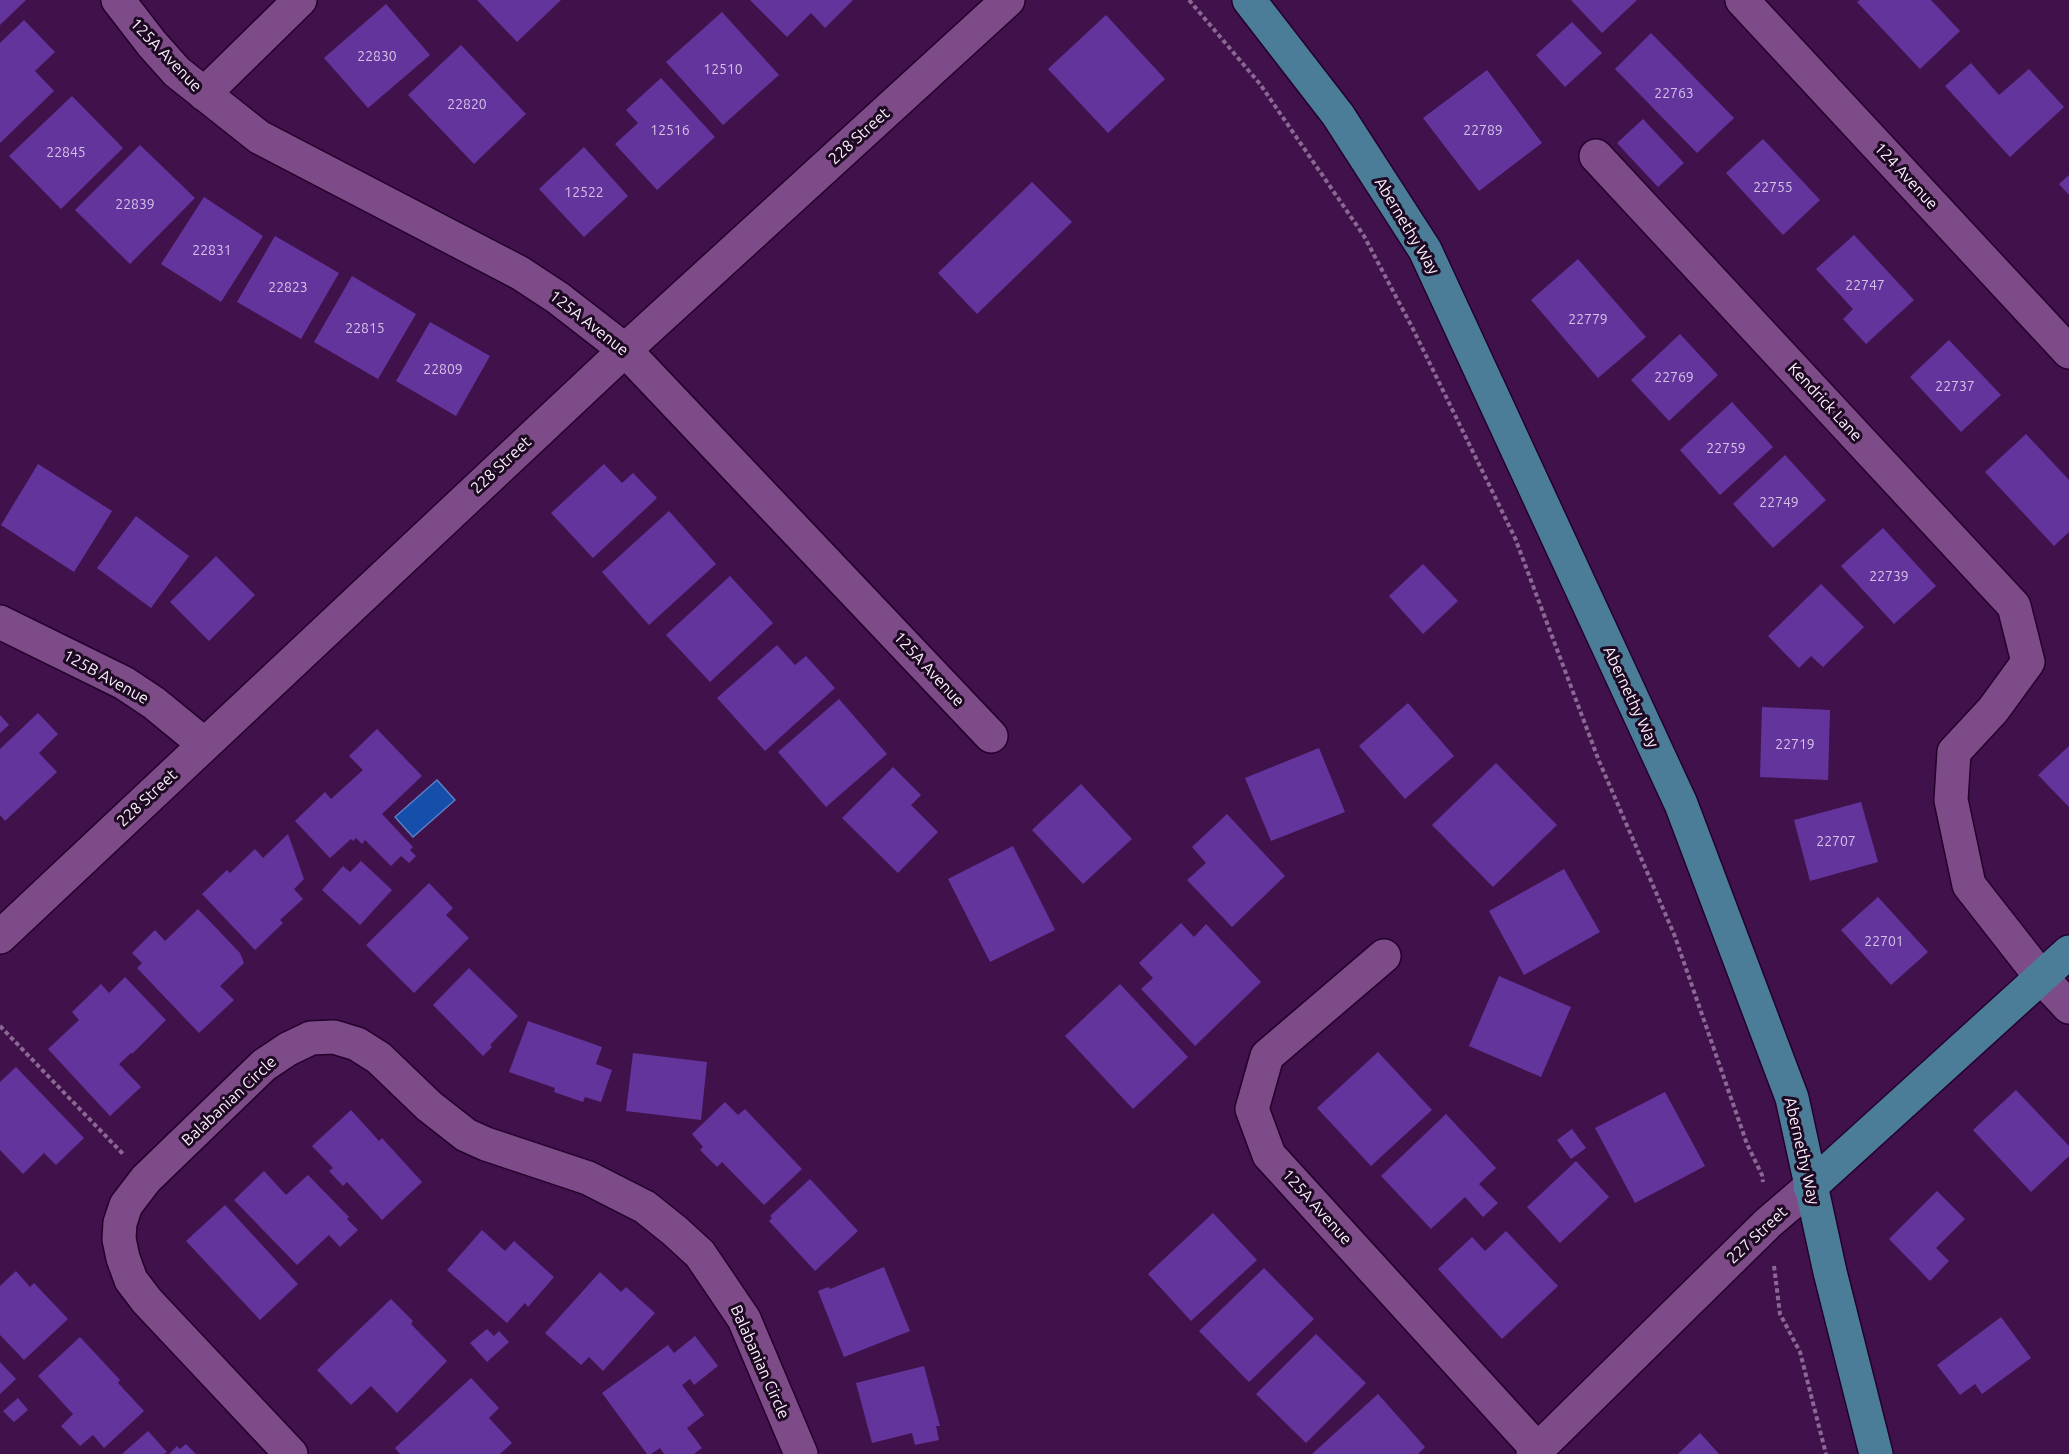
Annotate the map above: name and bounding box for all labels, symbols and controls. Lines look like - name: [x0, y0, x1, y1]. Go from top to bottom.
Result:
- street label: 125A Avenue: [126, 14, 206, 96]
- house number: 22830: [357, 48, 397, 64]
- house number: 12510: [703, 61, 743, 77]
- house number: 22763: [1654, 85, 1694, 101]
- house number: 22820: [447, 96, 487, 112]
- street label: 228 Street: [825, 104, 893, 168]
- house number: 12516: [650, 122, 690, 138]
- house number: 22789: [1463, 122, 1503, 138]
- street label: 124 Avenue: [1870, 139, 1942, 213]
- house number: 22845: [46, 144, 86, 160]
- street label: Abernethy Way: [1371, 174, 1443, 278]
- house number: 22755: [1753, 179, 1793, 195]
- house number: 12522: [564, 184, 604, 200]
- house number: 22839: [115, 196, 155, 212]
- house number: 22831: [192, 242, 232, 258]
- house number: 22747: [1845, 277, 1885, 293]
- house number: 22823: [268, 279, 308, 295]
- street label: 125A Avenue: [546, 286, 632, 360]
- house number: 22779: [1568, 311, 1608, 327]
- house number: 22815: [345, 320, 385, 336]
- street label: Kendrick Lane: [1784, 359, 1866, 445]
- house number: 22809: [423, 361, 463, 377]
- house number: 22769: [1654, 369, 1694, 385]
- house number: 22737: [1935, 378, 1975, 394]
- street label: 228 Street: [467, 432, 535, 498]
- house number: 22759: [1706, 440, 1746, 456]
- house number: 22749: [1759, 494, 1799, 510]
- house number: 22739: [1869, 568, 1909, 584]
- street label: 125A Avenue: [890, 628, 968, 710]
- street label: Abernethy Way: [1599, 643, 1663, 751]
- street label: 125B Avenue: [60, 646, 152, 708]
- house number: 22719: [1775, 736, 1815, 752]
- street label: 228 Street: [113, 765, 181, 831]
- house number: 22707: [1816, 833, 1856, 849]
- house number: 22701: [1864, 933, 1904, 949]
- street label: Balabanian Circle: [178, 1052, 280, 1150]
- street label: Abernethy Way: [1780, 1095, 1824, 1207]
- street label: 125A Avenue: [1278, 1165, 1356, 1249]
- street label: 227 Street: [1723, 1202, 1791, 1268]
- street label: Balabanian Circle: [726, 1302, 794, 1422]

